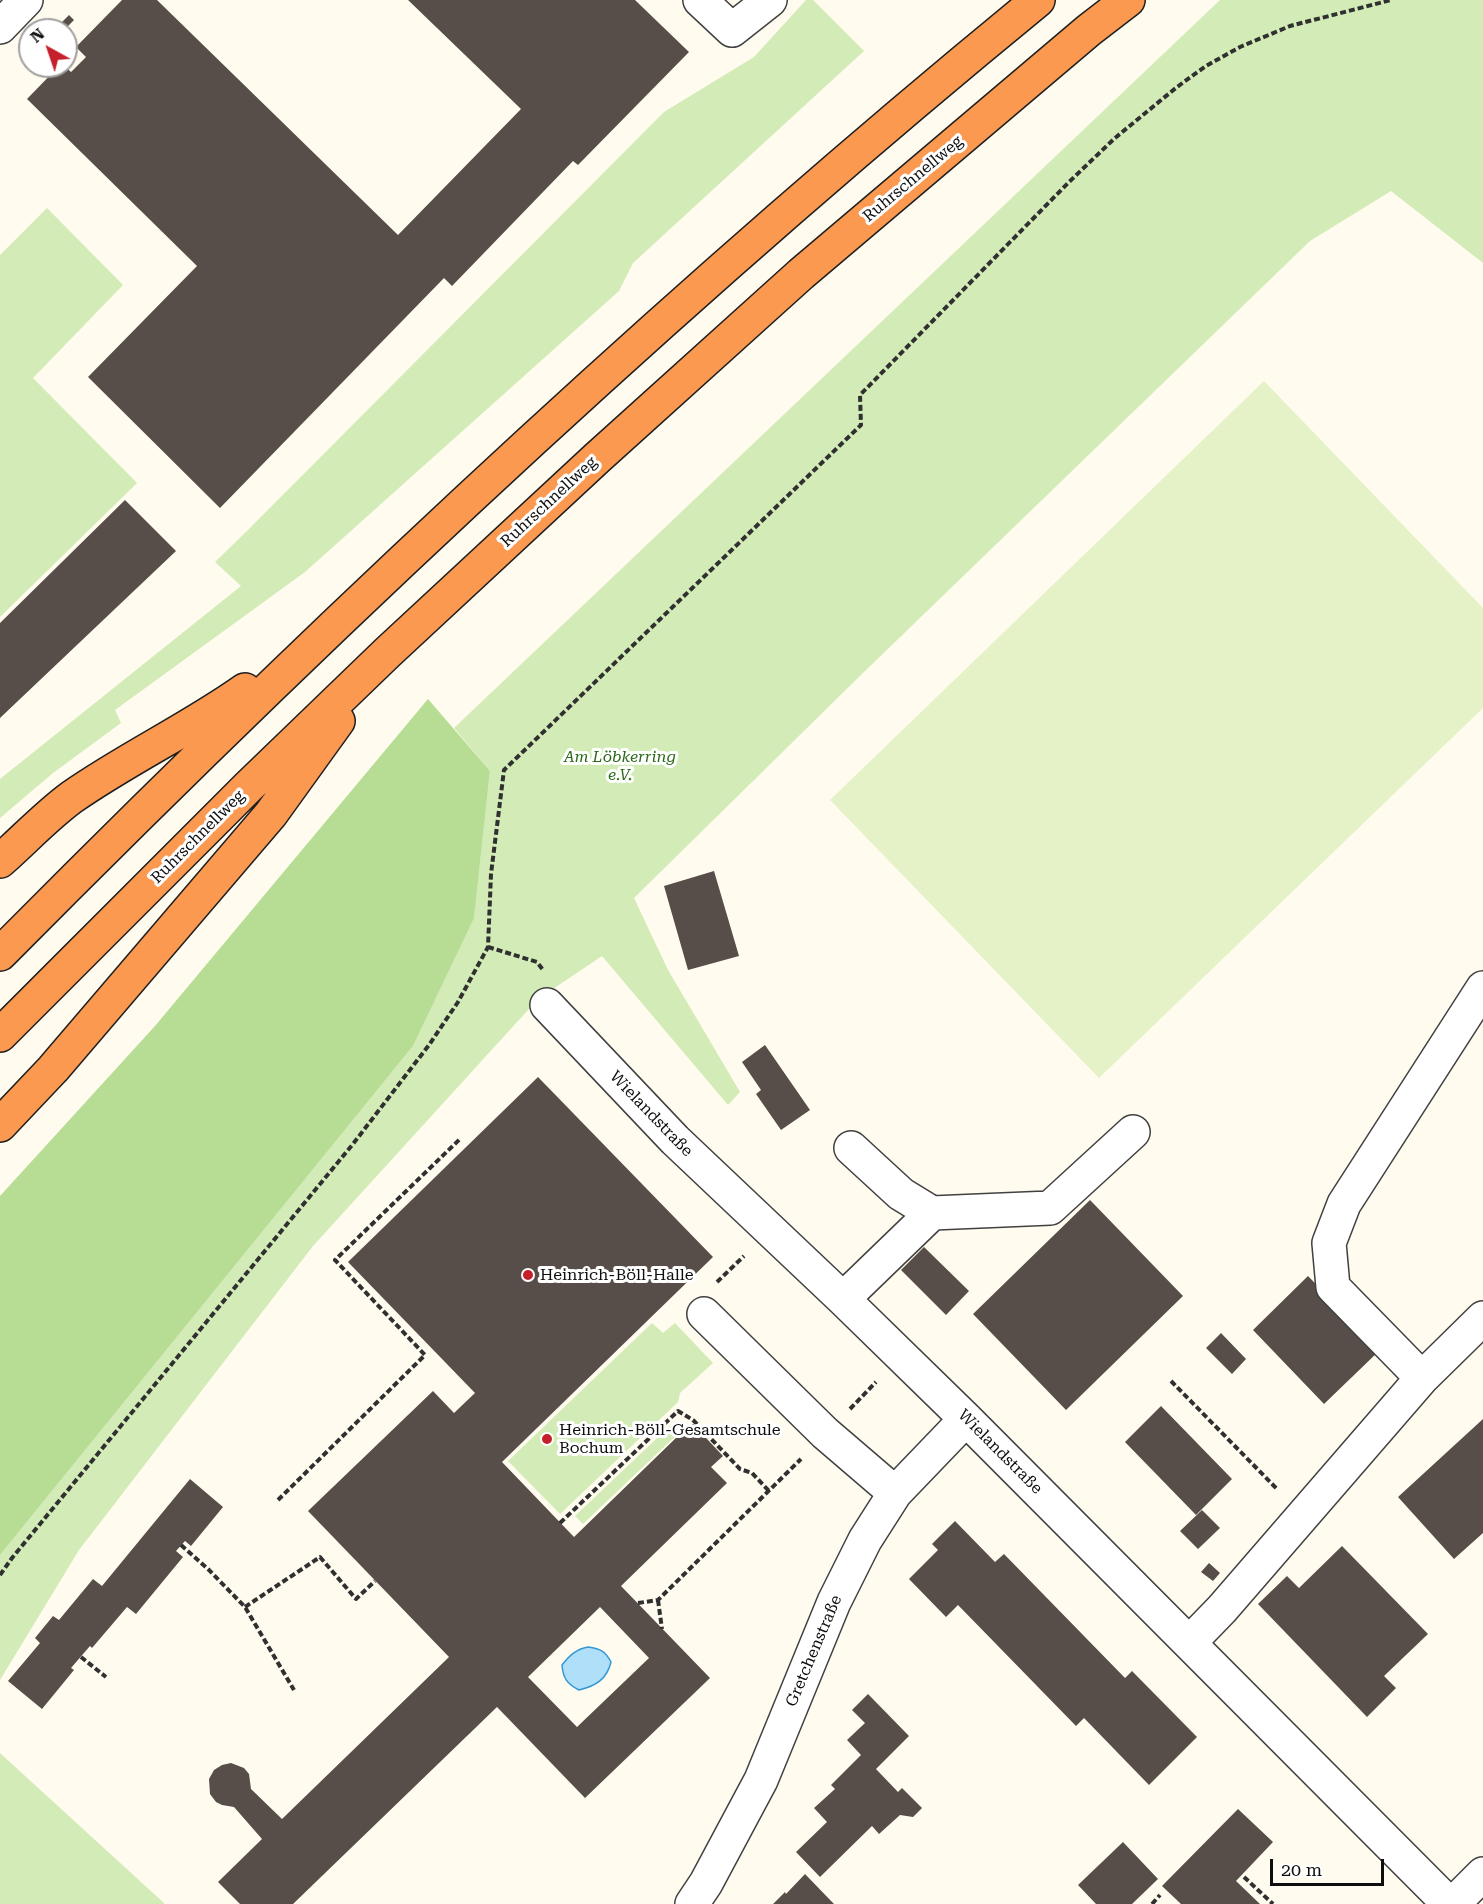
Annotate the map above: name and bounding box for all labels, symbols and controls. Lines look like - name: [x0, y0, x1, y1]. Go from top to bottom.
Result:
- north arrow: [18, 18, 78, 78]
- text: N: [27, 24, 48, 47]
- street label: Ruhrschnellweg: [859, 132, 967, 226]
- street label: Ruhrschnellweg: [497, 453, 601, 551]
- park label: Am Löbkerring e.V.: [564, 747, 676, 785]
- street label: Ruhrschnellweg: [147, 786, 249, 888]
- street label: Wielandstraße: [605, 1067, 697, 1161]
- place label: Heinrich-Böll-Halle: [540, 1265, 693, 1285]
- marker: Heinrich-Böll-Halle: [521, 1268, 535, 1282]
- street label: Wielandstraße: [954, 1406, 1046, 1498]
- place label: Heinrich-Böll-Gesamtschule Bochum: [559, 1420, 781, 1458]
- marker: Heinrich-Böll-Gesamtschule Bochum: [540, 1432, 554, 1446]
- street label: Gretchenstraße: [782, 1592, 846, 1710]
- scale bar: [1273, 1847, 1387, 1885]
- text: 20 m: [1281, 1859, 1322, 1880]

